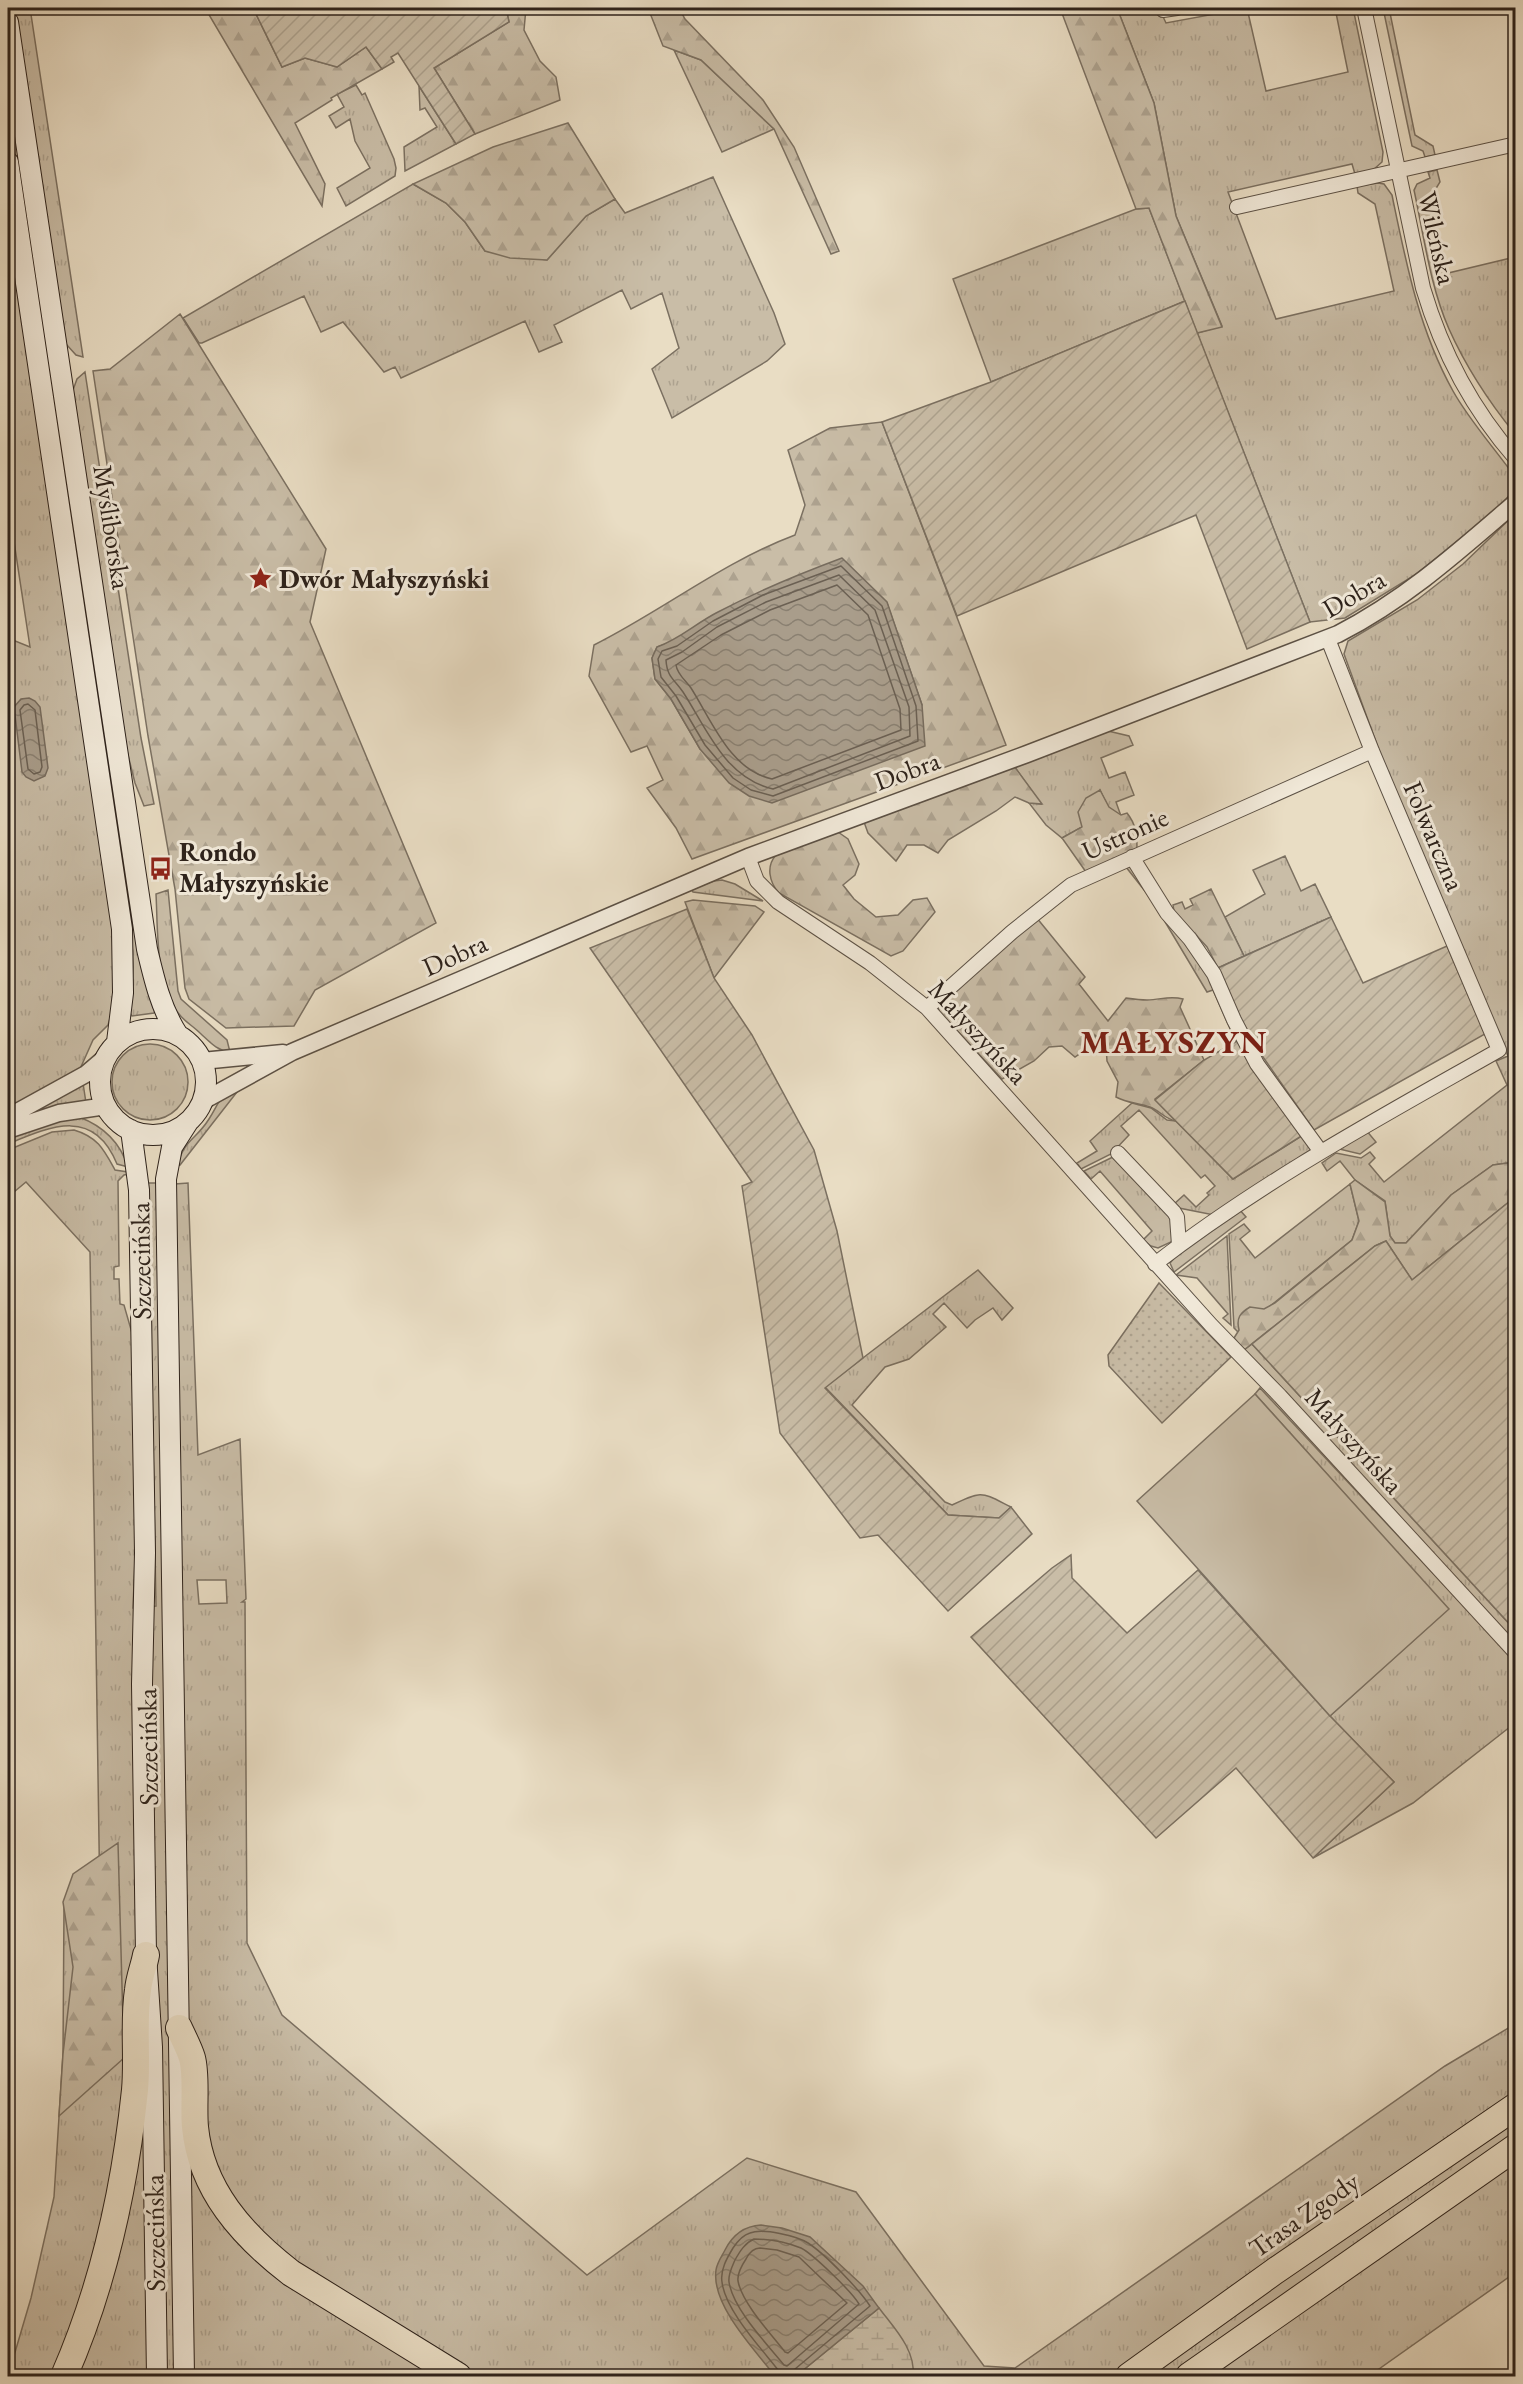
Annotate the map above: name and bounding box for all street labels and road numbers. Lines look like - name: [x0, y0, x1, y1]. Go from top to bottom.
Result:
- street label: Wileńska: [1410, 188, 1465, 288]
- street label: Myśliborska: [85, 462, 140, 592]
- street label: Dobra: [1316, 561, 1392, 626]
- street label: Dobra: [869, 742, 945, 799]
- street label: Folwarczna: [1396, 776, 1473, 896]
- street label: Ustronie: [1076, 799, 1173, 868]
- street label: Dobra: [417, 925, 493, 984]
- street label: Małyszyńska: [921, 972, 1036, 1092]
- street label: Szczecińska: [122, 1202, 159, 1320]
- street label: Małyszyńska: [1298, 1380, 1411, 1501]
- street label: Szczecińska: [129, 1688, 166, 1806]
- street label: Trasa Zgody: [1242, 2164, 1366, 2265]
- street label: Szczecińska: [136, 2174, 173, 2292]

